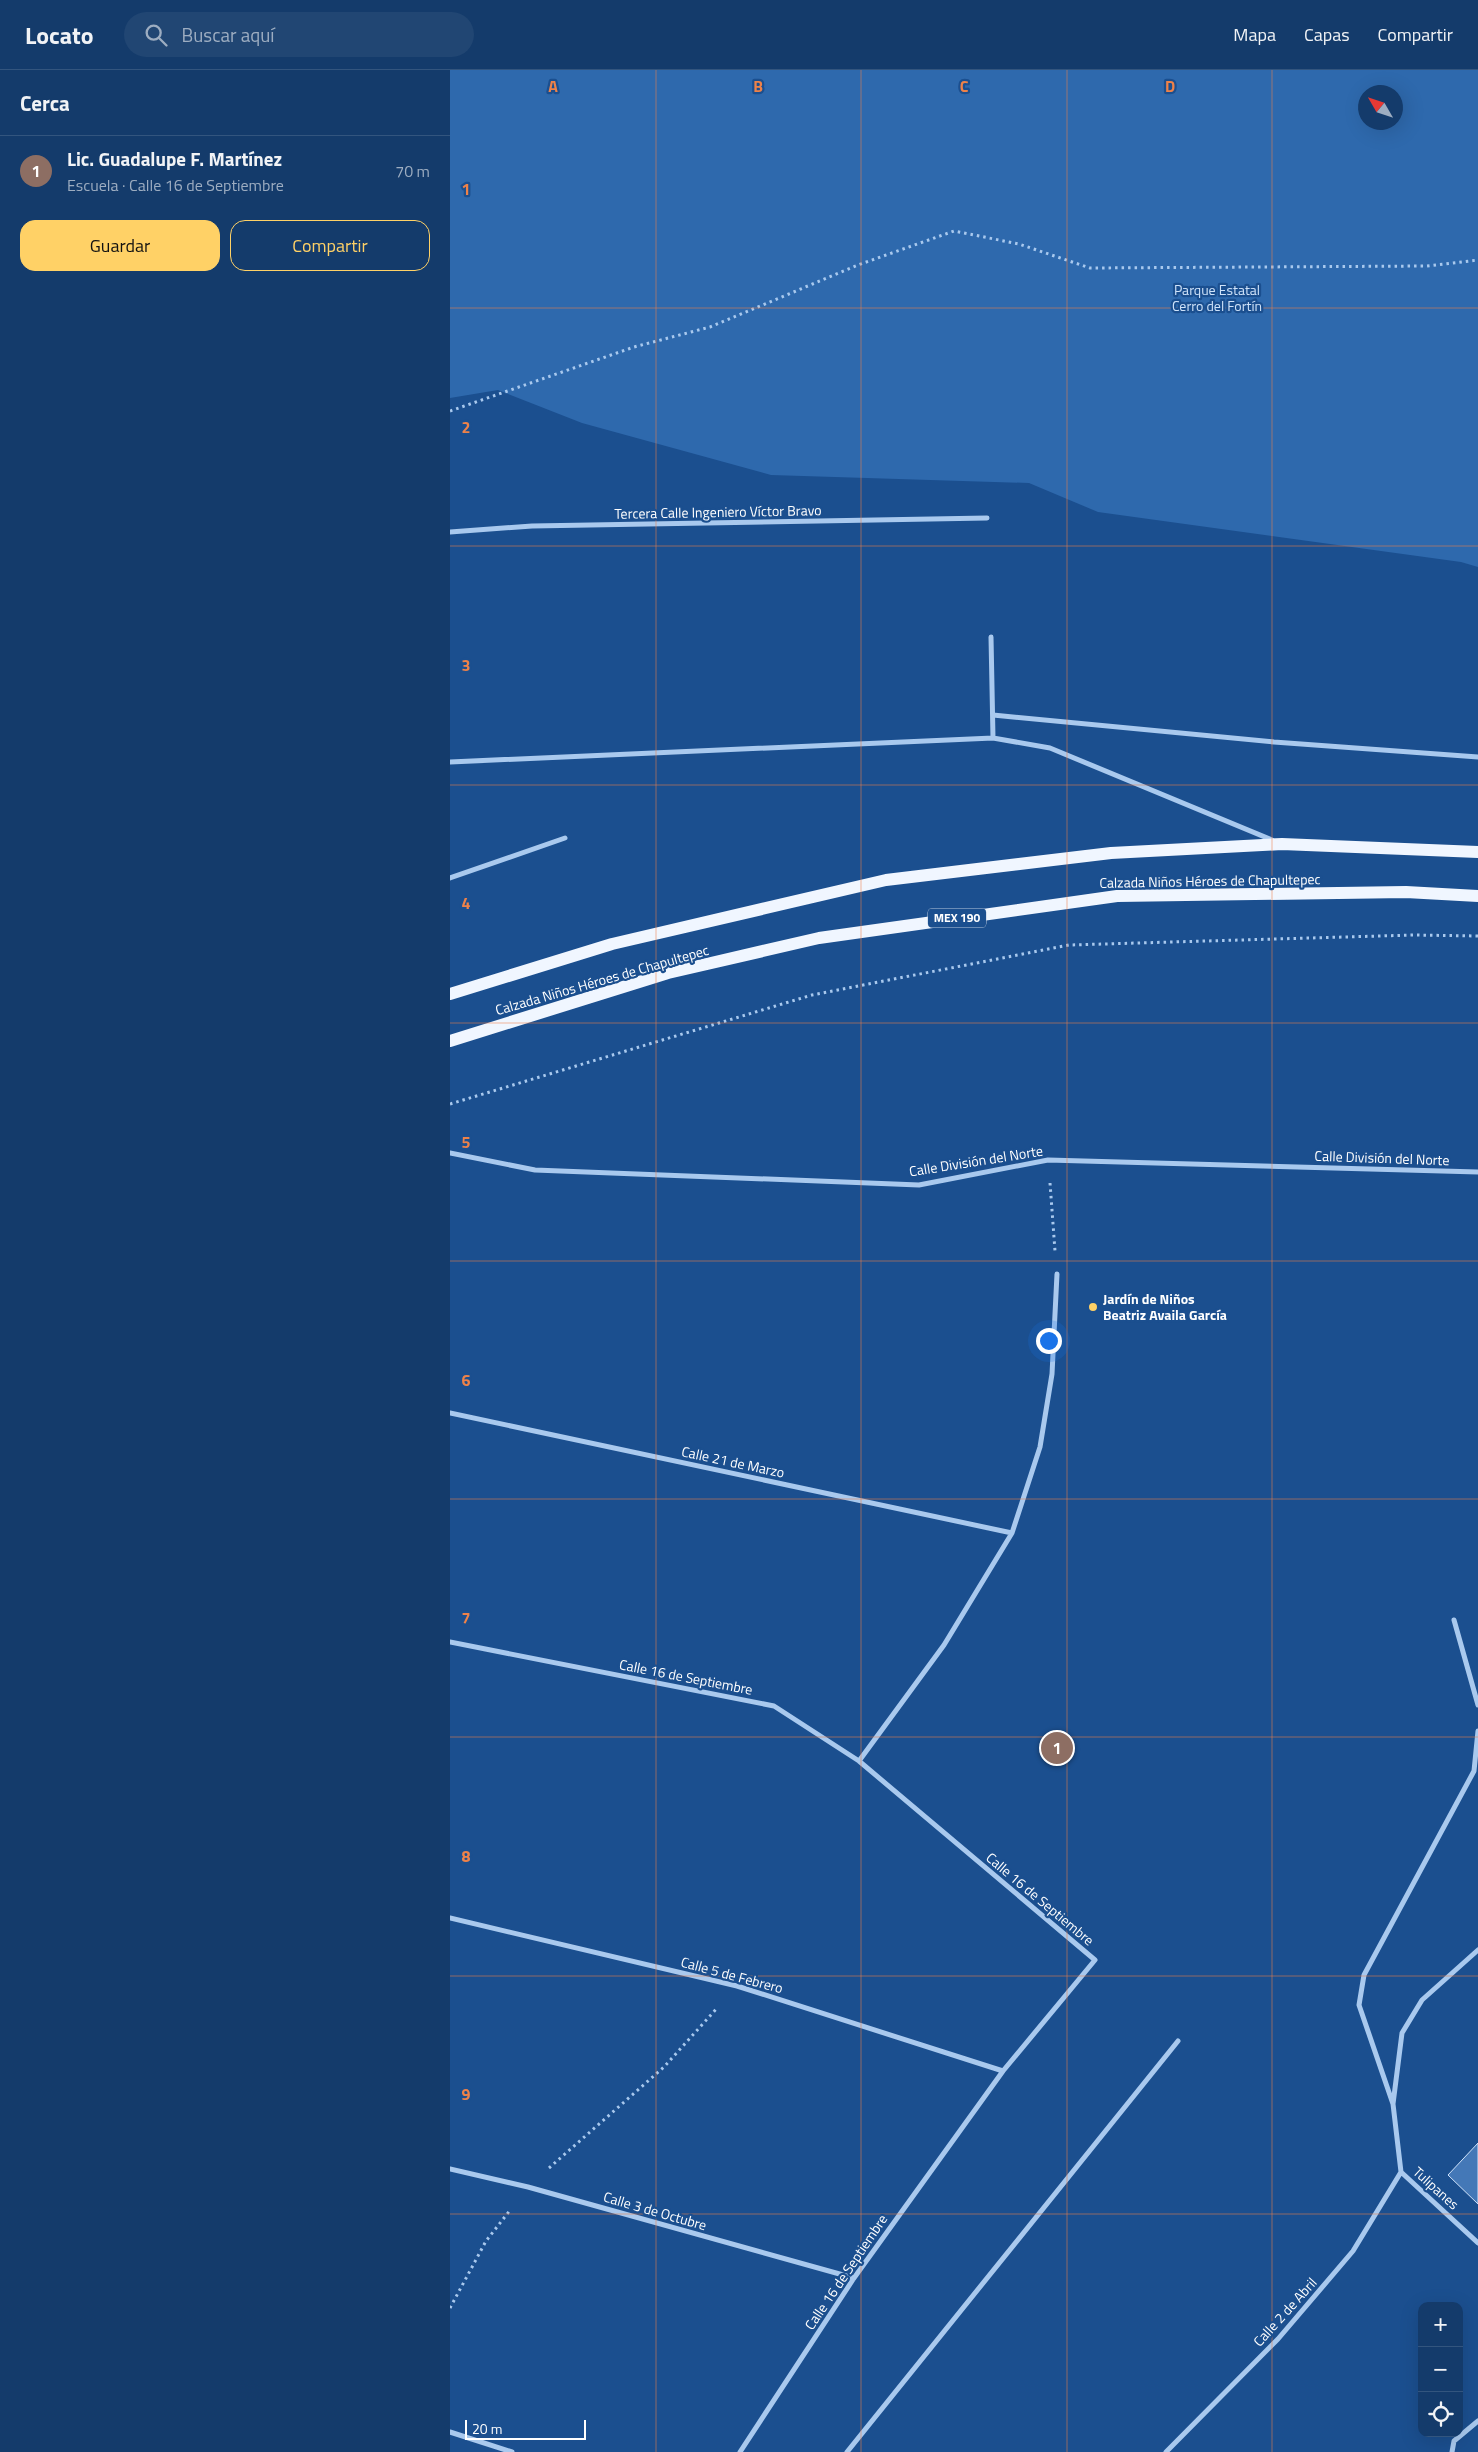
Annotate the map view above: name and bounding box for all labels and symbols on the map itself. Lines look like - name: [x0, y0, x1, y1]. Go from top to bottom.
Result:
- text: A: [548, 74, 558, 98]
- text: B: [753, 74, 763, 98]
- text: C: [960, 74, 969, 98]
- text: D: [1165, 74, 1175, 98]
- north arrow: [1358, 85, 1403, 130]
- text: 1: [462, 177, 470, 201]
- park label: Parque Estatal Cerro del Fortín: [1172, 279, 1262, 316]
- text: 2: [462, 415, 470, 439]
- street label: Tercera Calle Ingeniero Víctor Bravo: [614, 499, 822, 524]
- text: 3: [462, 653, 470, 677]
- street label: Calzada Niños Héroes de Chapultepec: [1099, 868, 1321, 893]
- text: 4: [462, 891, 471, 915]
- road number: MEX 190: [928, 908, 986, 928]
- street label: Calzada Niños Héroes de Chapultepec: [493, 939, 711, 1020]
- text: 5: [462, 1130, 471, 1154]
- street label: Calle División del Norte: [908, 1140, 1044, 1181]
- street label: Calle División del Norte: [1314, 1145, 1450, 1170]
- place label: Jardín de Niños Beatriz Availa García: [1103, 1288, 1227, 1325]
- marker: Jardín de Niños Beatriz Availa García: [1087, 1301, 1099, 1313]
- your location: [1036, 1328, 1062, 1354]
- text: 6: [462, 1368, 471, 1392]
- street label: Calle 21 de Marzo: [680, 1440, 787, 1483]
- text: 7: [462, 1606, 470, 1630]
- street label: Calle 16 de Septiembre: [618, 1653, 755, 1700]
- pin: 1: [1041, 1729, 1073, 1767]
- text: 8: [462, 1844, 471, 1868]
- street label: Calle 16 de Septiembre: [982, 1847, 1099, 1950]
- street label: Calle 5 de Febrero: [679, 1951, 786, 1998]
- text: 9: [462, 2082, 471, 2106]
- street label: Tulipanes: [1409, 2161, 1464, 2214]
- street label: Calle 3 de Octubre: [601, 2186, 709, 2235]
- street label: Calle 16 de Septiembre: [799, 2210, 892, 2334]
- street label: Calle 2 de Abril: [1248, 2272, 1321, 2351]
- scale bar: [465, 2417, 586, 2440]

